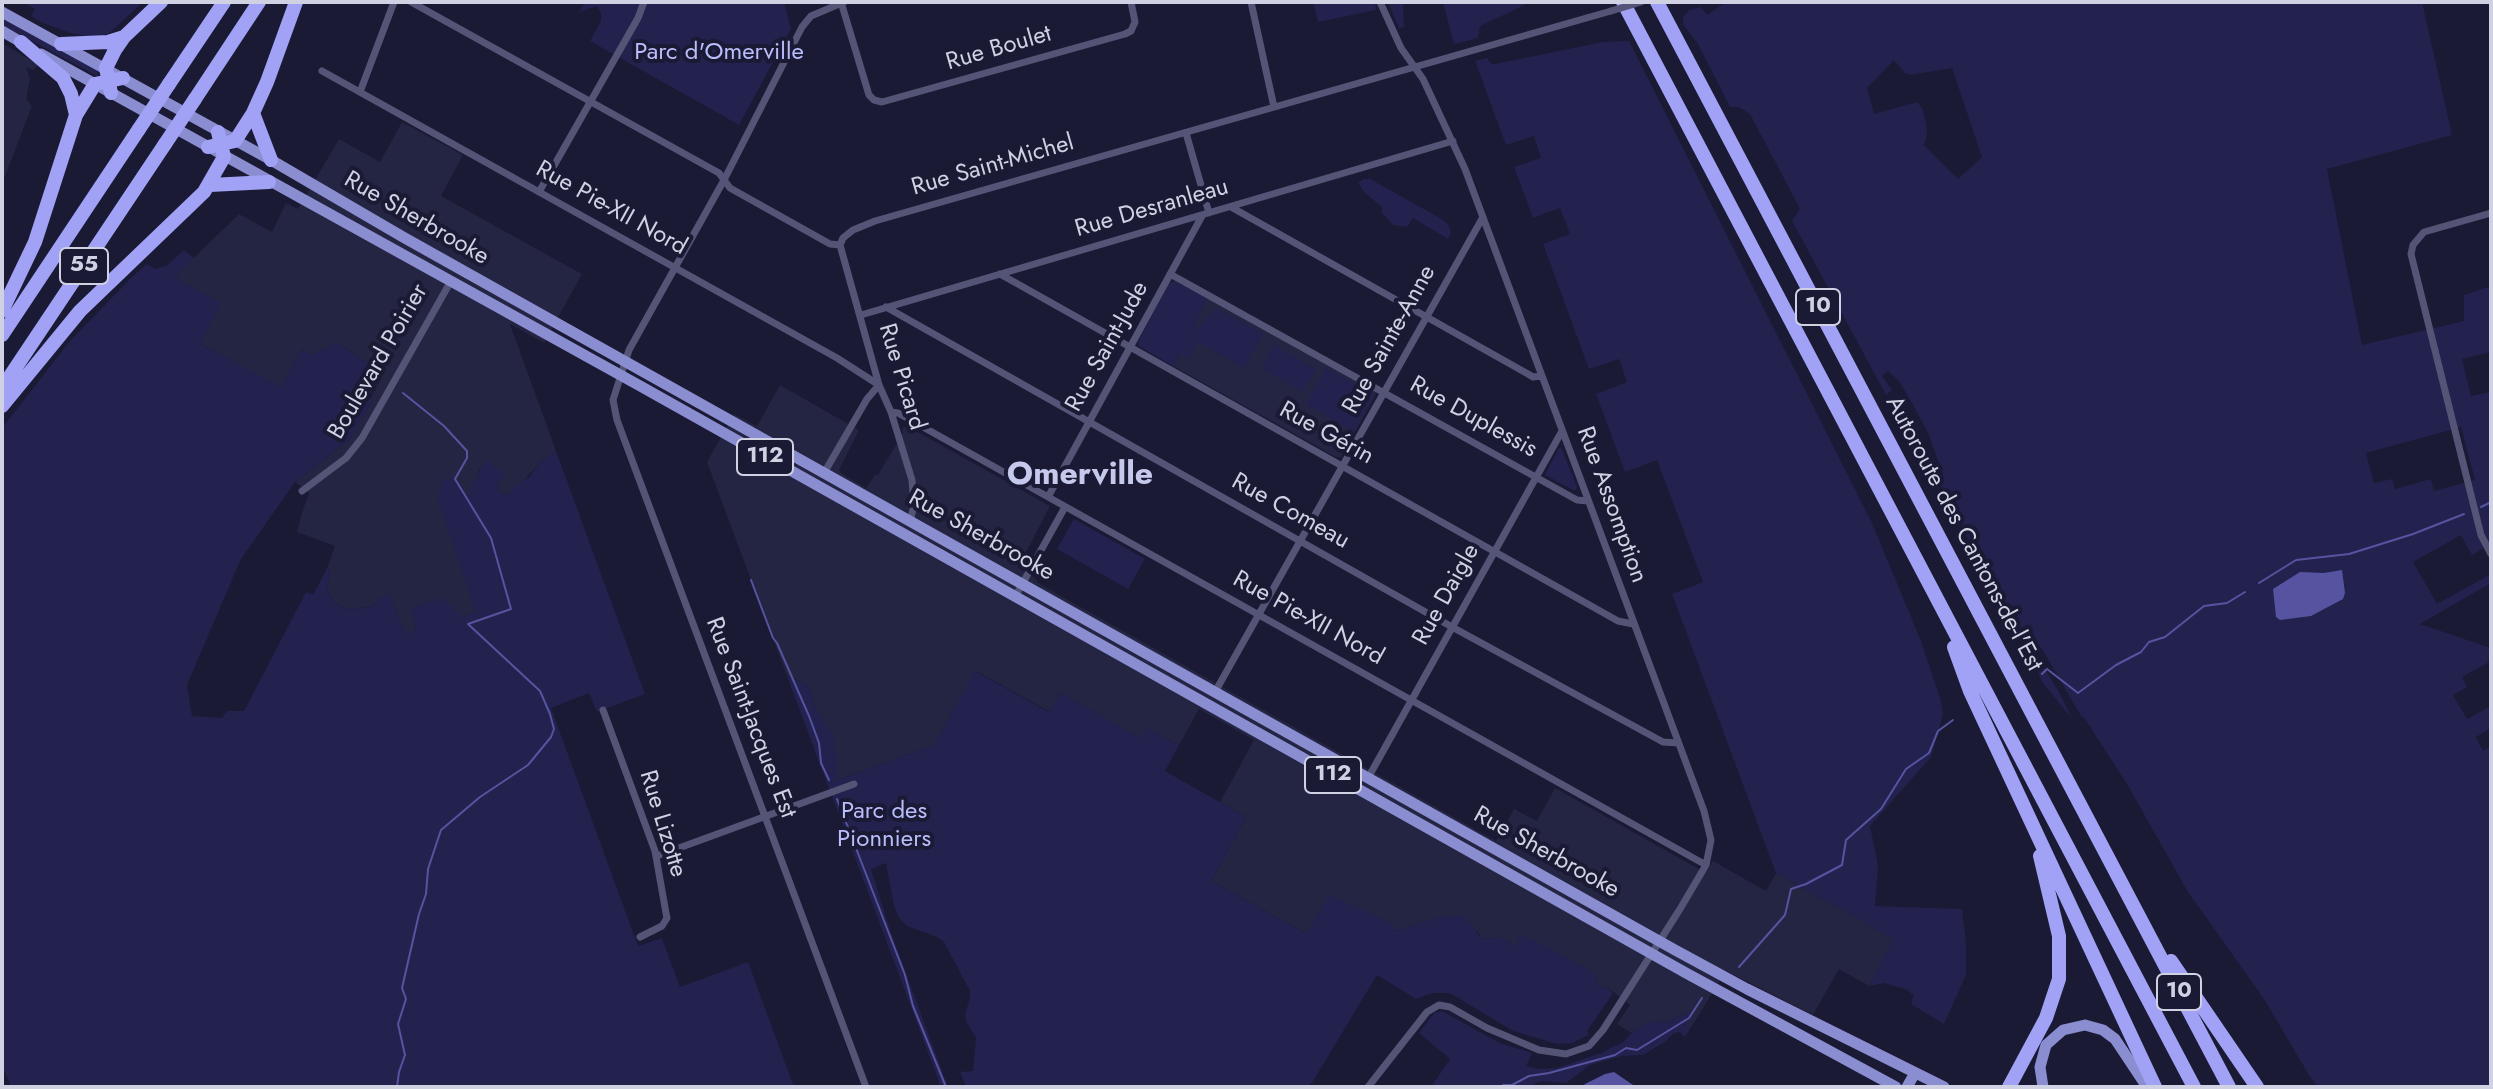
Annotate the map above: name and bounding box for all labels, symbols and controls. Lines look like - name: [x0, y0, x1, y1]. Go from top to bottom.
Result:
- street label: Rue Boulet: [943, 20, 1055, 78]
- park label: Parc d'Omerville: [634, 39, 804, 67]
- street label: Rue Saint-Michel: [908, 129, 1078, 203]
- street label: Rue Pie-XII Nord: [530, 156, 692, 262]
- street label: Rue Sherbrooke: [339, 166, 493, 272]
- street label: Rue Desranleau: [1072, 173, 1232, 245]
- road number: 55: [60, 248, 108, 284]
- street label: Rue Sainte-Anne: [1337, 261, 1443, 419]
- street label: Rue Saint-Jude: [1060, 277, 1156, 417]
- street label: Boulevard Poirier: [323, 279, 435, 445]
- road number: 10: [1796, 289, 1840, 325]
- street label: Rue Picard: [871, 320, 931, 434]
- street label: Rue Duplessis: [1404, 371, 1542, 465]
- street label: Autoroute des Cantons-de-l'Est: [1878, 392, 2048, 676]
- street label: Rue Gérin: [1274, 396, 1378, 472]
- street label: Rue Assomption: [1569, 423, 1653, 587]
- road number: 112: [737, 439, 793, 475]
- district label: Omerville: [1007, 457, 1153, 495]
- street label: Rue Comeau: [1226, 468, 1354, 556]
- street label: Rue Sherbrooke: [903, 484, 1059, 588]
- street label: Rue Daigle: [1407, 539, 1487, 651]
- street label: Rue Pie-XII Nord: [1227, 566, 1389, 672]
- street label: Rue Saint-Jacques Est: [698, 613, 802, 823]
- road number: 112: [1305, 757, 1361, 793]
- street label: Rue Lizotte: [632, 767, 692, 881]
- park label: Parc des Pionniers: [837, 798, 931, 854]
- street label: Rue Sherbrooke: [1468, 801, 1624, 905]
- road number: 10: [2157, 974, 2201, 1010]

